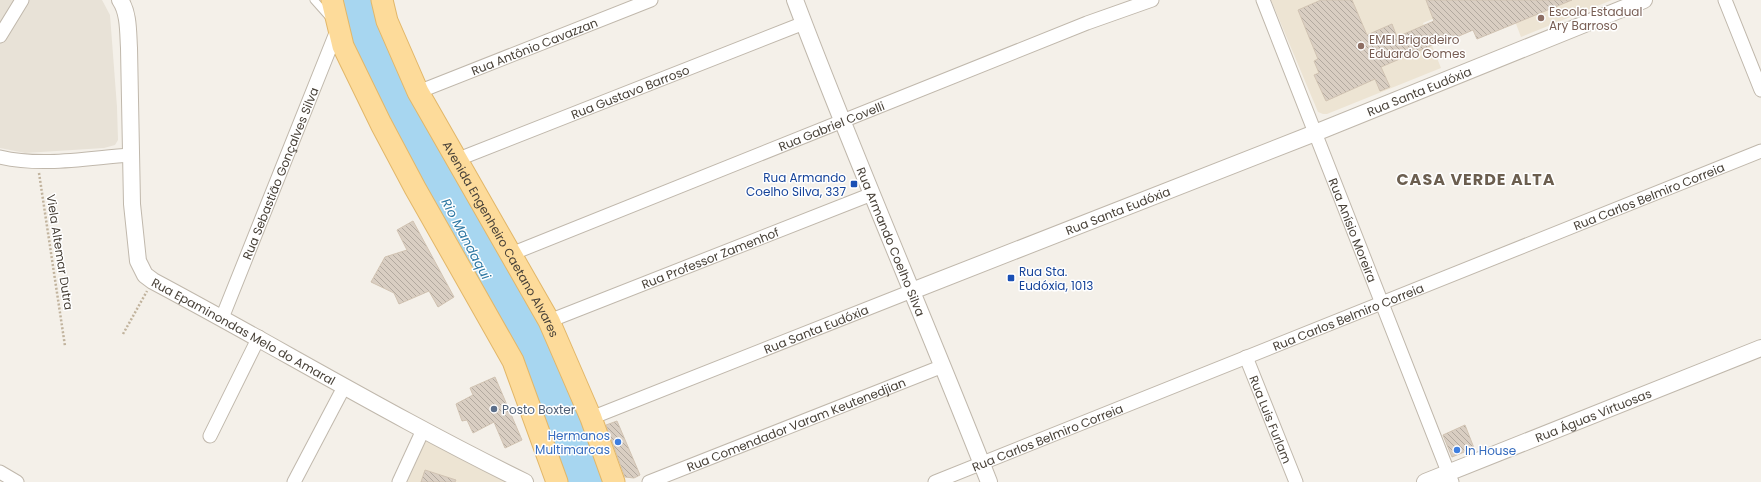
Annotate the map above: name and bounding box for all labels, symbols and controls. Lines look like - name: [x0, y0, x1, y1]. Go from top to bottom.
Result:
- place label: Escola Estadual Ary Barroso: [1549, 3, 1642, 34]
- street label: Rua Antônio Cavazzan: [468, 13, 600, 79]
- marker: Escola Estadual Ary Barroso: [1536, 13, 1546, 23]
- place label: EMEI Brigadeiro Eduardo Gomes: [1369, 31, 1466, 62]
- marker: EMEI Brigadeiro Eduardo Gomes: [1356, 41, 1366, 51]
- street label: Rua Gustavo Barroso: [568, 60, 692, 122]
- street label: Rua Santa Eudóxia: [1364, 62, 1474, 120]
- street label: Rua Sebastião Gonçalves Silva: [238, 84, 322, 262]
- street label: Rua Gabriel Covelli: [776, 97, 887, 154]
- street label: Avenida Engenheiro Caetano Alvares: [439, 138, 563, 340]
- street label: Rua Carlos Belmiro Correia: [1571, 158, 1727, 234]
- street label: Rua Armando Coelho Silva: [853, 164, 930, 319]
- district label: CASA VERDE ALTA: [1396, 168, 1556, 191]
- place label: Rua Armando Coelho Silva, 337: [746, 169, 846, 200]
- street label: Rua Anísio Moreira: [1325, 175, 1381, 285]
- marker: Rua Armando Coelho Silva, 337: [849, 179, 859, 189]
- street label: Rua Santa Eudóxia: [1063, 182, 1173, 239]
- street label: Viela Altemar Dutra: [42, 193, 78, 311]
- water label: Rio Mandaqui: [437, 195, 496, 284]
- street label: Rua Professor Zamenhof: [639, 223, 781, 292]
- place label: Rua Sta. Eudóxia, 1013: [1019, 263, 1093, 294]
- street label: Rua Epaminondas Melo do Amaral: [149, 273, 339, 389]
- marker: Rua Sta. Eudóxia, 1013: [1006, 273, 1016, 283]
- street label: Rua Carlos Belmiro Correia: [1270, 279, 1426, 354]
- street label: Rua Santa Eudóxia: [761, 301, 871, 357]
- street label: Rua Comendador Varam Keutenedjian: [684, 373, 908, 475]
- street label: Rua Luis Furlam: [1246, 373, 1296, 466]
- street label: Rua Águas Virtuosas: [1532, 384, 1654, 446]
- street label: Rua Carlos Belmiro Correia: [969, 399, 1125, 475]
- place label: Posto Boxter: [502, 401, 576, 418]
- marker: Posto Boxter: [489, 404, 499, 414]
- place label: Hermanos Multimarcas: [535, 427, 610, 458]
- marker: Hermanos Multimarcas: [613, 437, 623, 447]
- place label: In House: [1465, 442, 1516, 459]
- marker: In House: [1452, 445, 1462, 455]

